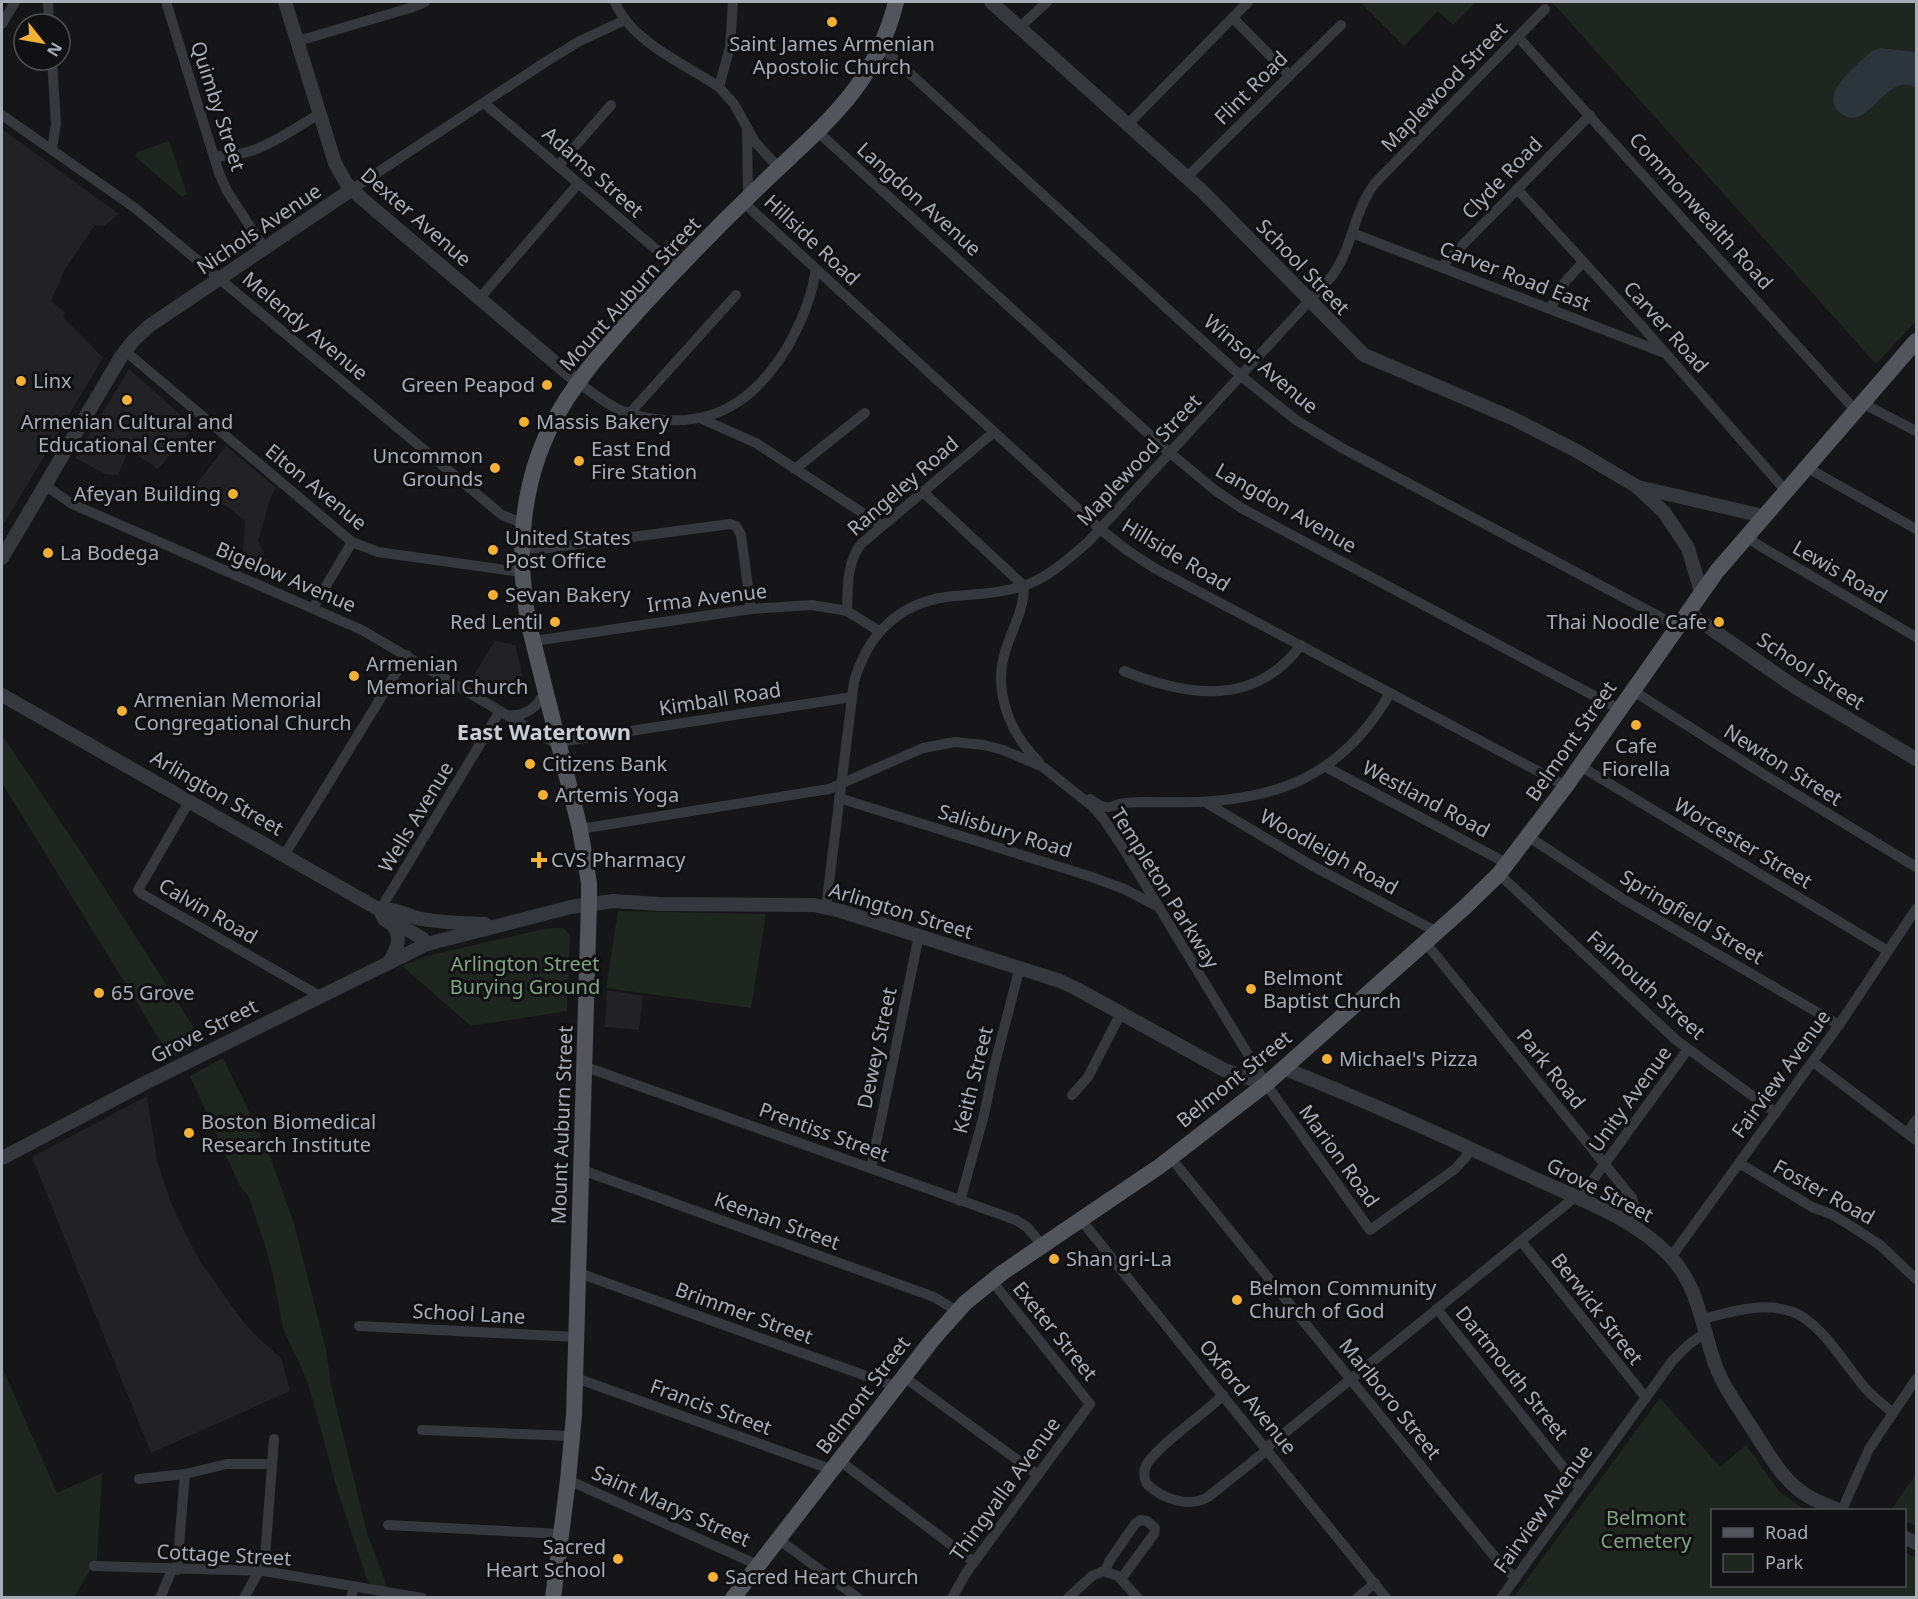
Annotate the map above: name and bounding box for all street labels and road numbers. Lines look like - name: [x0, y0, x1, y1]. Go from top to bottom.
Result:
- street label: Maplewood Street: [1375, 16, 1513, 158]
- street label: Quimby Street: [185, 37, 252, 174]
- street label: Flint Road: [1208, 45, 1293, 130]
- street label: Adams Street: [537, 120, 650, 223]
- street label: Commonwealth Road: [1623, 126, 1779, 295]
- street label: Clyde Road: [1456, 131, 1548, 225]
- street label: Langdon Avenue: [851, 136, 987, 262]
- street label: Dexter Avenue: [355, 161, 477, 272]
- street label: Nichols Avenue: [191, 177, 326, 280]
- street label: Hillside Road: [759, 188, 866, 291]
- street label: Mount Auburn Street: [553, 211, 706, 377]
- street label: School Street: [1251, 213, 1356, 320]
- street label: Carver Road East: [1436, 234, 1594, 317]
- street label: Melendy Avenue: [237, 265, 374, 386]
- street label: Carver Road: [1618, 275, 1715, 378]
- street label: Winsor Avenue: [1198, 308, 1324, 419]
- street label: Maplewood Street: [1070, 388, 1207, 531]
- street label: Rangeley Road: [841, 430, 964, 541]
- street label: Elton Avenue: [260, 437, 373, 536]
- street label: Langdon Avenue: [1211, 456, 1362, 559]
- street label: Hillside Road: [1117, 512, 1235, 598]
- street label: Lewis Road: [1788, 534, 1893, 610]
- street label: Bigelow Avenue: [212, 535, 360, 618]
- street label: Irma Avenue: [646, 577, 768, 618]
- street label: School Street: [1752, 626, 1870, 715]
- street label: Belmont Street: [1519, 675, 1622, 806]
- street label: Kimball Road: [657, 676, 783, 721]
- street label: Newton Street: [1719, 717, 1847, 812]
- street label: Arlington Street: [146, 744, 288, 841]
- street label: Westland Road: [1358, 754, 1495, 843]
- street label: Wells Avenue: [372, 756, 459, 877]
- street label: Worcester Street: [1669, 791, 1817, 894]
- street label: Salisbury Road: [935, 797, 1075, 864]
- street label: Templeton Parkway: [1105, 802, 1226, 974]
- street label: Woodleigh Road: [1255, 802, 1403, 901]
- street label: Springfield Street: [1615, 863, 1769, 970]
- street label: Calvin Road: [154, 871, 263, 950]
- street label: Arlington Street: [826, 876, 976, 945]
- street label: Falmouth Street: [1581, 924, 1711, 1045]
- street label: Dewey Street: [850, 985, 903, 1111]
- street label: Grove Street: [146, 992, 262, 1069]
- street label: Fairview Avenue: [1725, 1004, 1836, 1143]
- street label: Park Road: [1511, 1023, 1592, 1114]
- street label: Keith Street: [946, 1024, 999, 1136]
- street label: Belmont Street: [1170, 1024, 1297, 1133]
- street label: Mount Auburn Street: [545, 1025, 578, 1225]
- street label: Unity Avenue: [1582, 1040, 1677, 1157]
- street label: Prentiss Street: [756, 1096, 893, 1168]
- street label: Marion Road: [1293, 1099, 1386, 1212]
- street label: Grove Street: [1542, 1151, 1658, 1228]
- street label: Foster Road: [1769, 1153, 1880, 1231]
- street label: Keenan Street: [711, 1185, 844, 1256]
- street label: Berwick Street: [1545, 1247, 1650, 1370]
- street label: Brimmer Street: [672, 1275, 817, 1350]
- street label: Exeter Street: [1007, 1275, 1104, 1386]
- street label: School Lane: [412, 1297, 526, 1330]
- street label: Dartmouth Street: [1450, 1300, 1575, 1445]
- street label: Belmont Street: [809, 1330, 916, 1459]
- street label: Oxford Avenue: [1194, 1333, 1303, 1460]
- street label: Marlboro Street: [1333, 1333, 1448, 1465]
- street label: Francis Street: [647, 1372, 776, 1441]
- street label: Thingvalla Avenue: [943, 1411, 1066, 1566]
- street label: Fairview Avenue: [1487, 1439, 1598, 1578]
- street label: Saint Marys Street: [588, 1459, 755, 1553]
- street label: Cottage Street: [156, 1537, 292, 1572]

